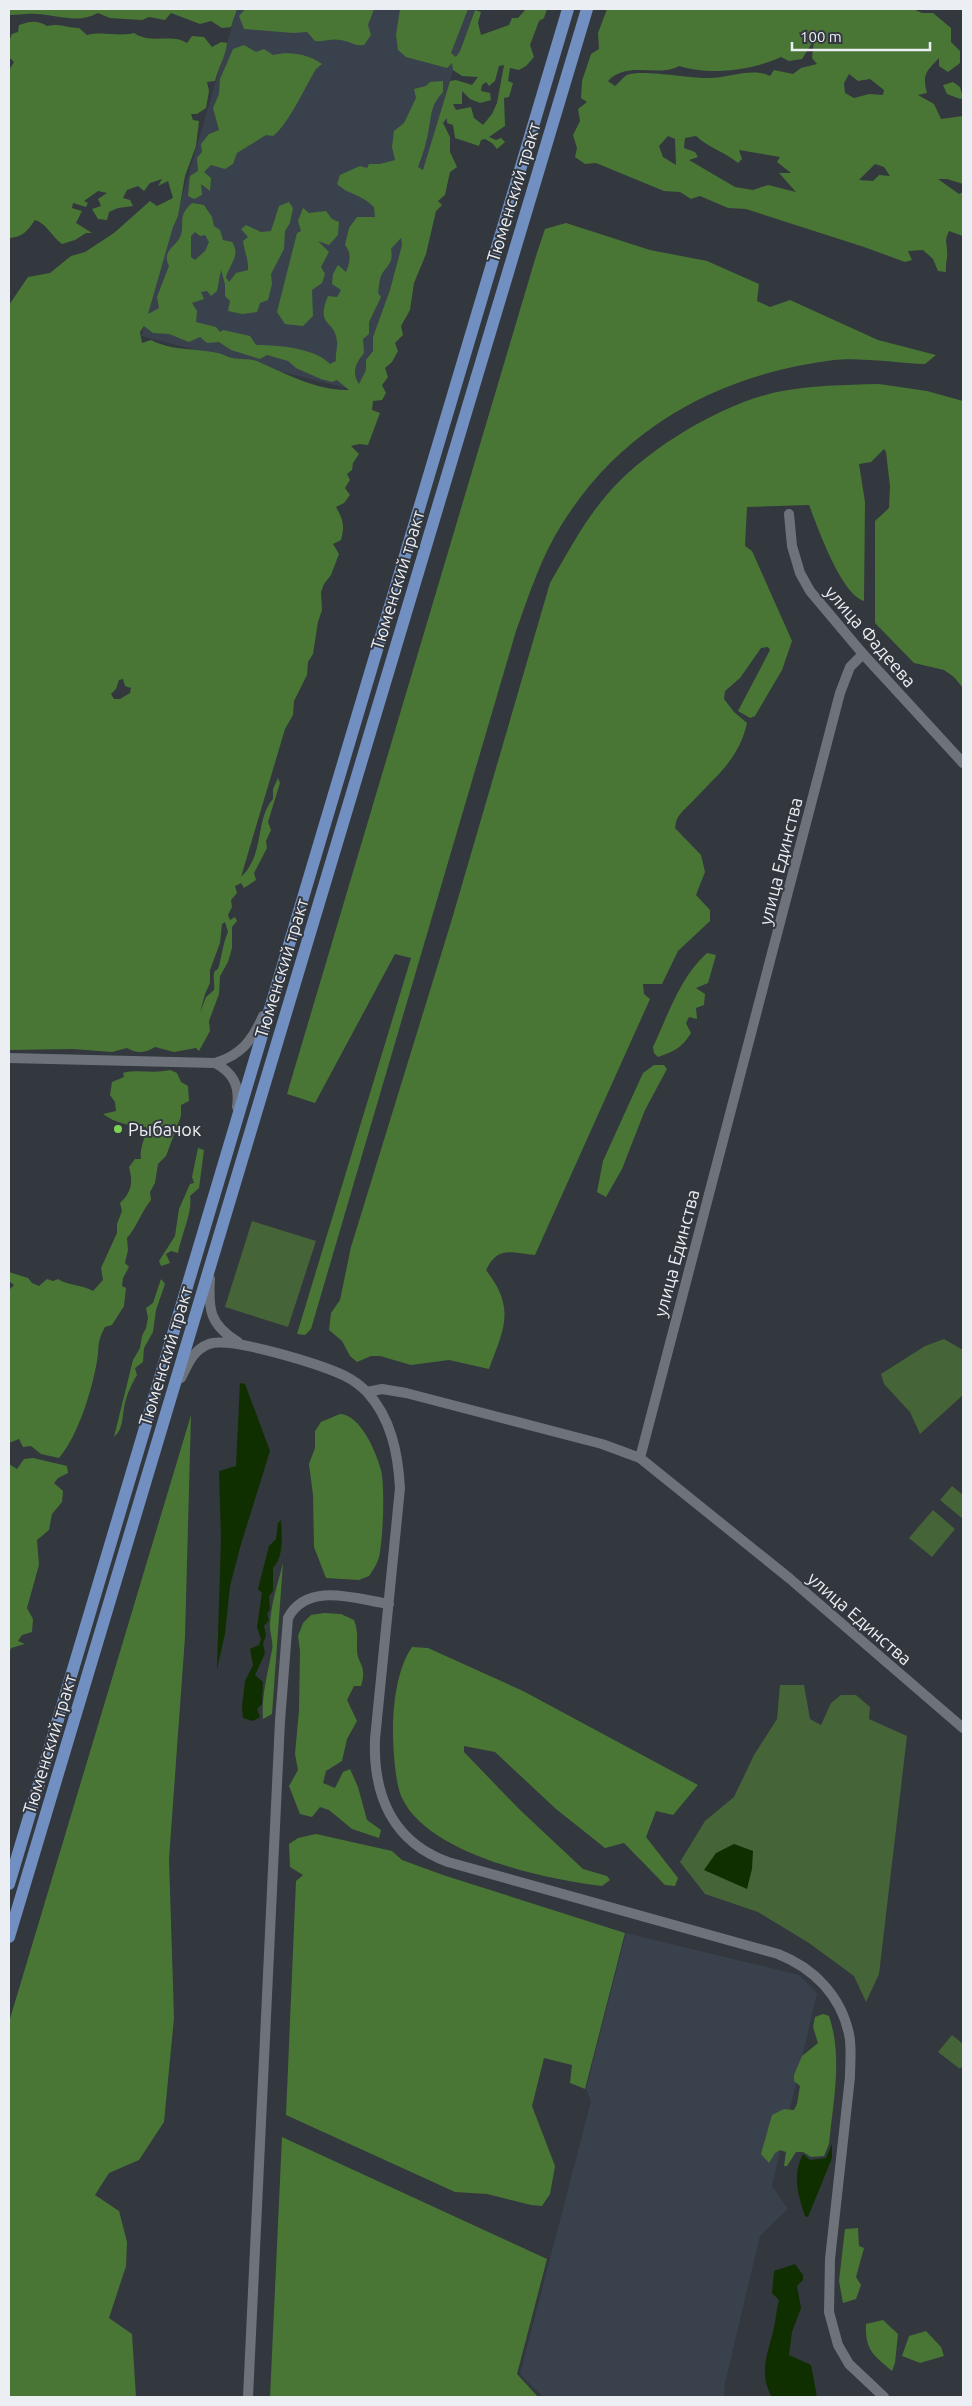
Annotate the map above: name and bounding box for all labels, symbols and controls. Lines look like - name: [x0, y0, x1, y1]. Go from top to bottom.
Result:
- scale bar: [792, 20, 930, 52]
- text: 100 m: [800, 28, 842, 45]
- street label: Тюменский тракт: [482, 120, 544, 264]
- street label: Тюменский тракт: [366, 508, 428, 652]
- street label: улица Фадеева: [822, 581, 920, 691]
- street label: улица Единства: [754, 795, 806, 927]
- street label: Тюменский тракт: [250, 896, 312, 1040]
- place label: Рыбачок: [128, 1119, 201, 1139]
- marker: Рыбачок: [112, 1123, 124, 1135]
- street label: улица Единства: [649, 1187, 703, 1319]
- street label: Тюменский тракт: [134, 1284, 196, 1428]
- street label: улица Единства: [804, 1567, 916, 1669]
- street label: Тюменский тракт: [18, 1672, 80, 1816]

